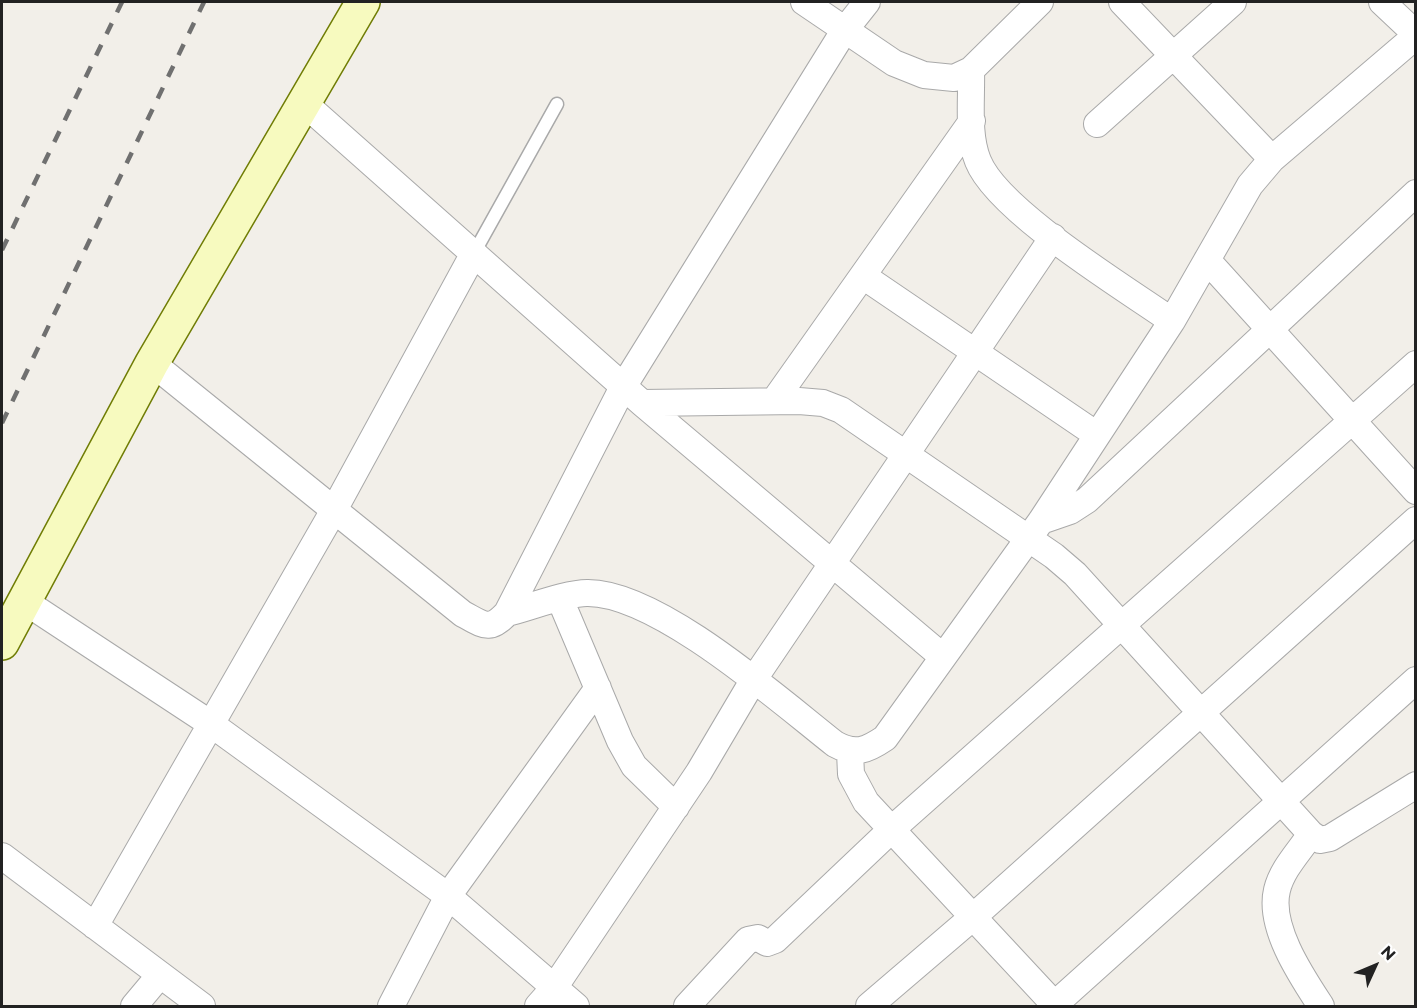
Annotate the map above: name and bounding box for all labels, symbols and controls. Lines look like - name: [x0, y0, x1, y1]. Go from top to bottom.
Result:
- north arrow: [1345, 936, 1405, 996]
- text: N: [1377, 942, 1400, 964]

